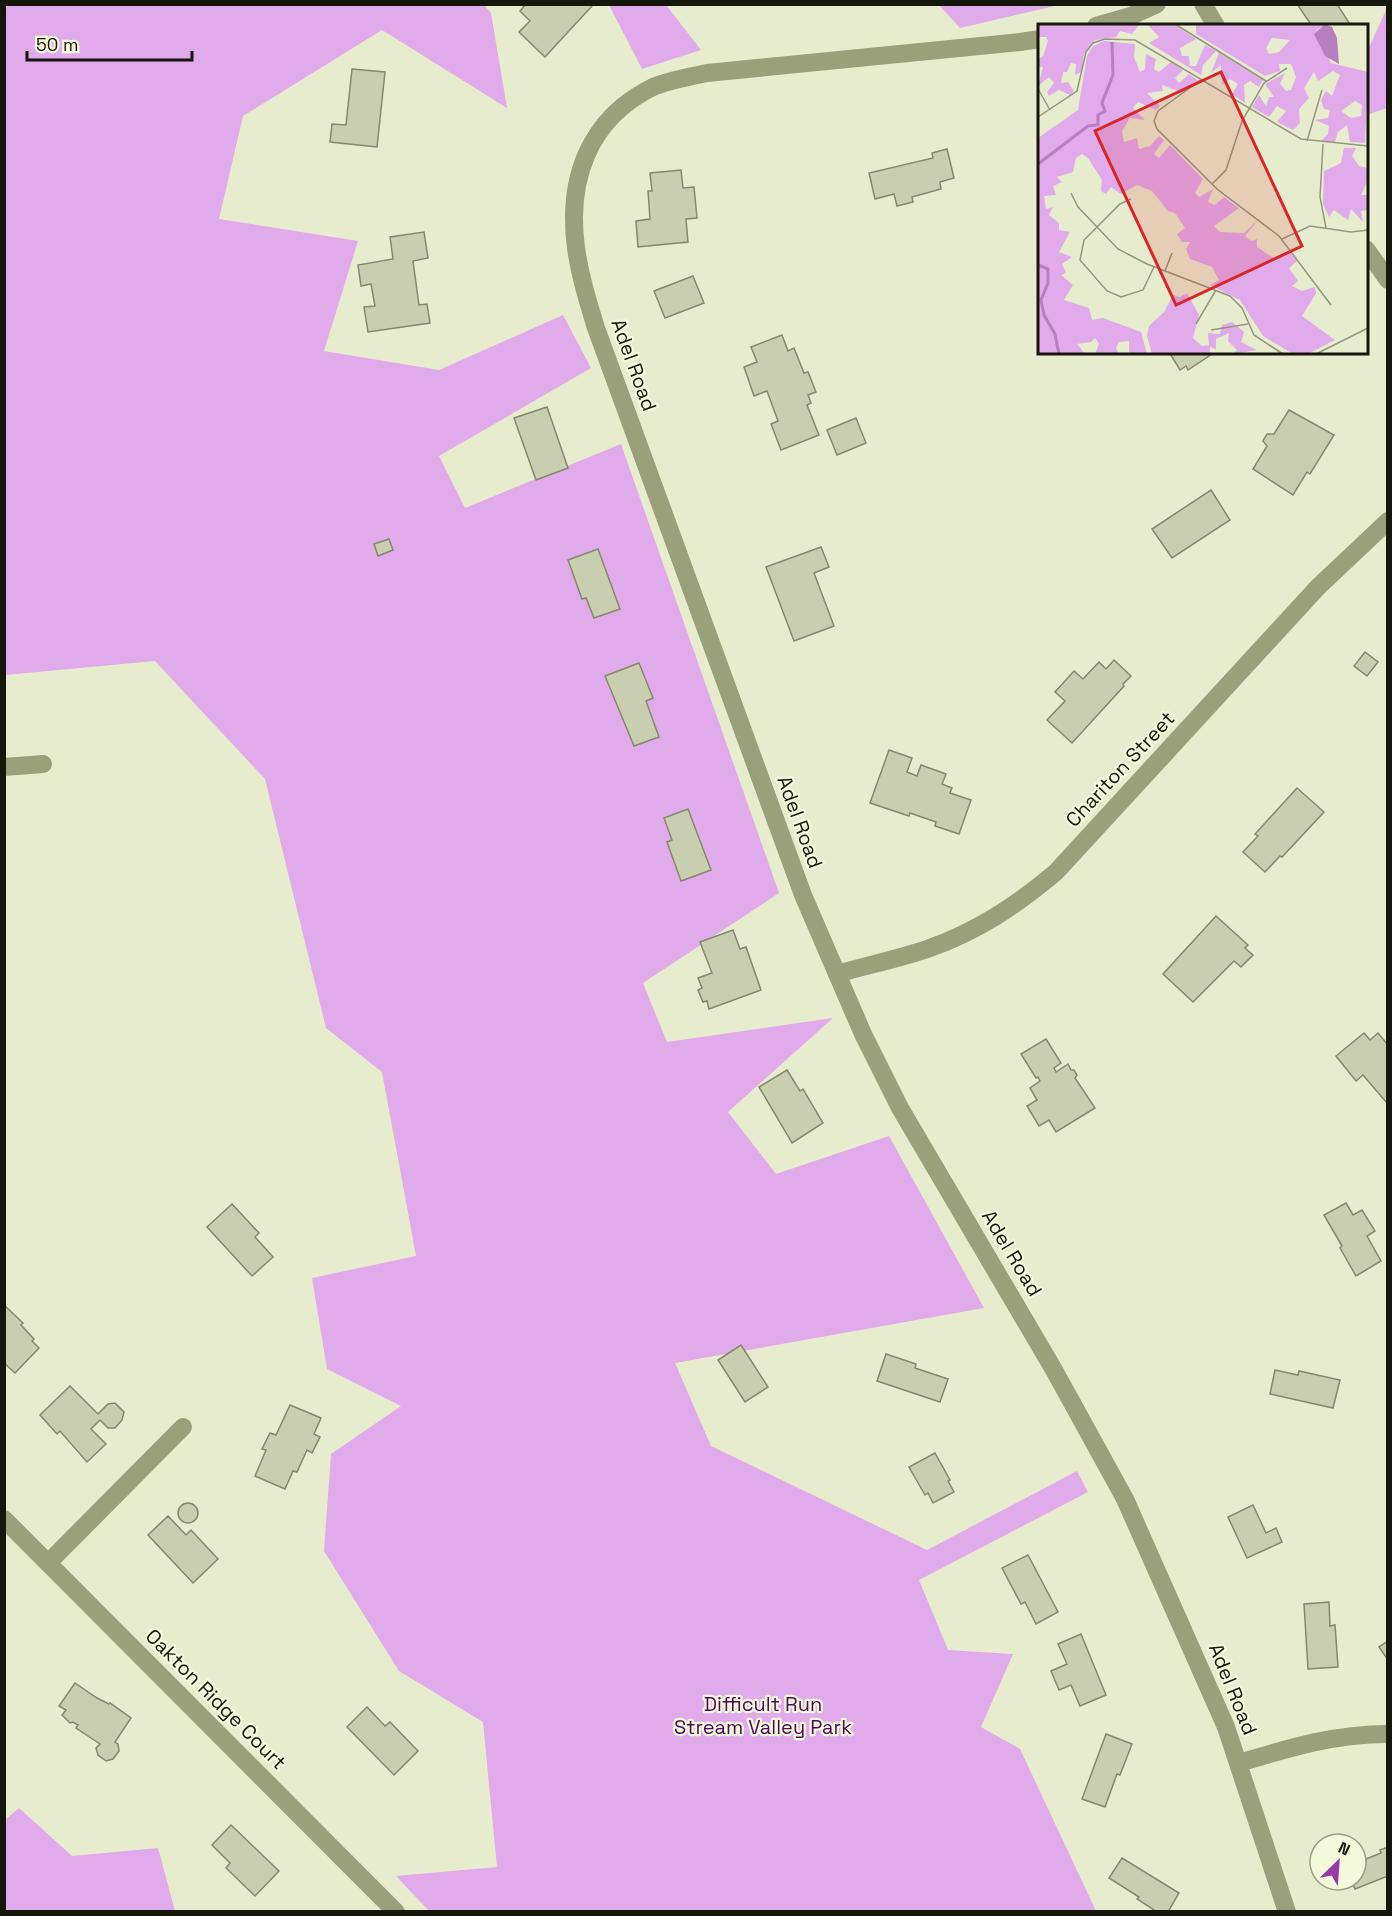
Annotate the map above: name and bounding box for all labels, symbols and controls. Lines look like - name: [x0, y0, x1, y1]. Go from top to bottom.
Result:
- scale bar: [27, 24, 192, 62]
- inset map: [1038, 24, 1368, 354]
- text: 50 m: [36, 33, 78, 56]
- street label: Adel Road: [605, 315, 663, 415]
- street label: Chariton Street: [1060, 706, 1180, 832]
- street label: Adel Road: [771, 772, 829, 872]
- street label: Adel Road: [976, 1205, 1048, 1301]
- street label: Oakton Ridge Court: [140, 1623, 292, 1775]
- street label: Adel Road: [1203, 1639, 1263, 1739]
- park label: Difficult Run Stream Valley Park: [674, 1691, 852, 1740]
- north arrow: [1308, 1832, 1368, 1892]
- text: N: [1335, 1837, 1353, 1861]

